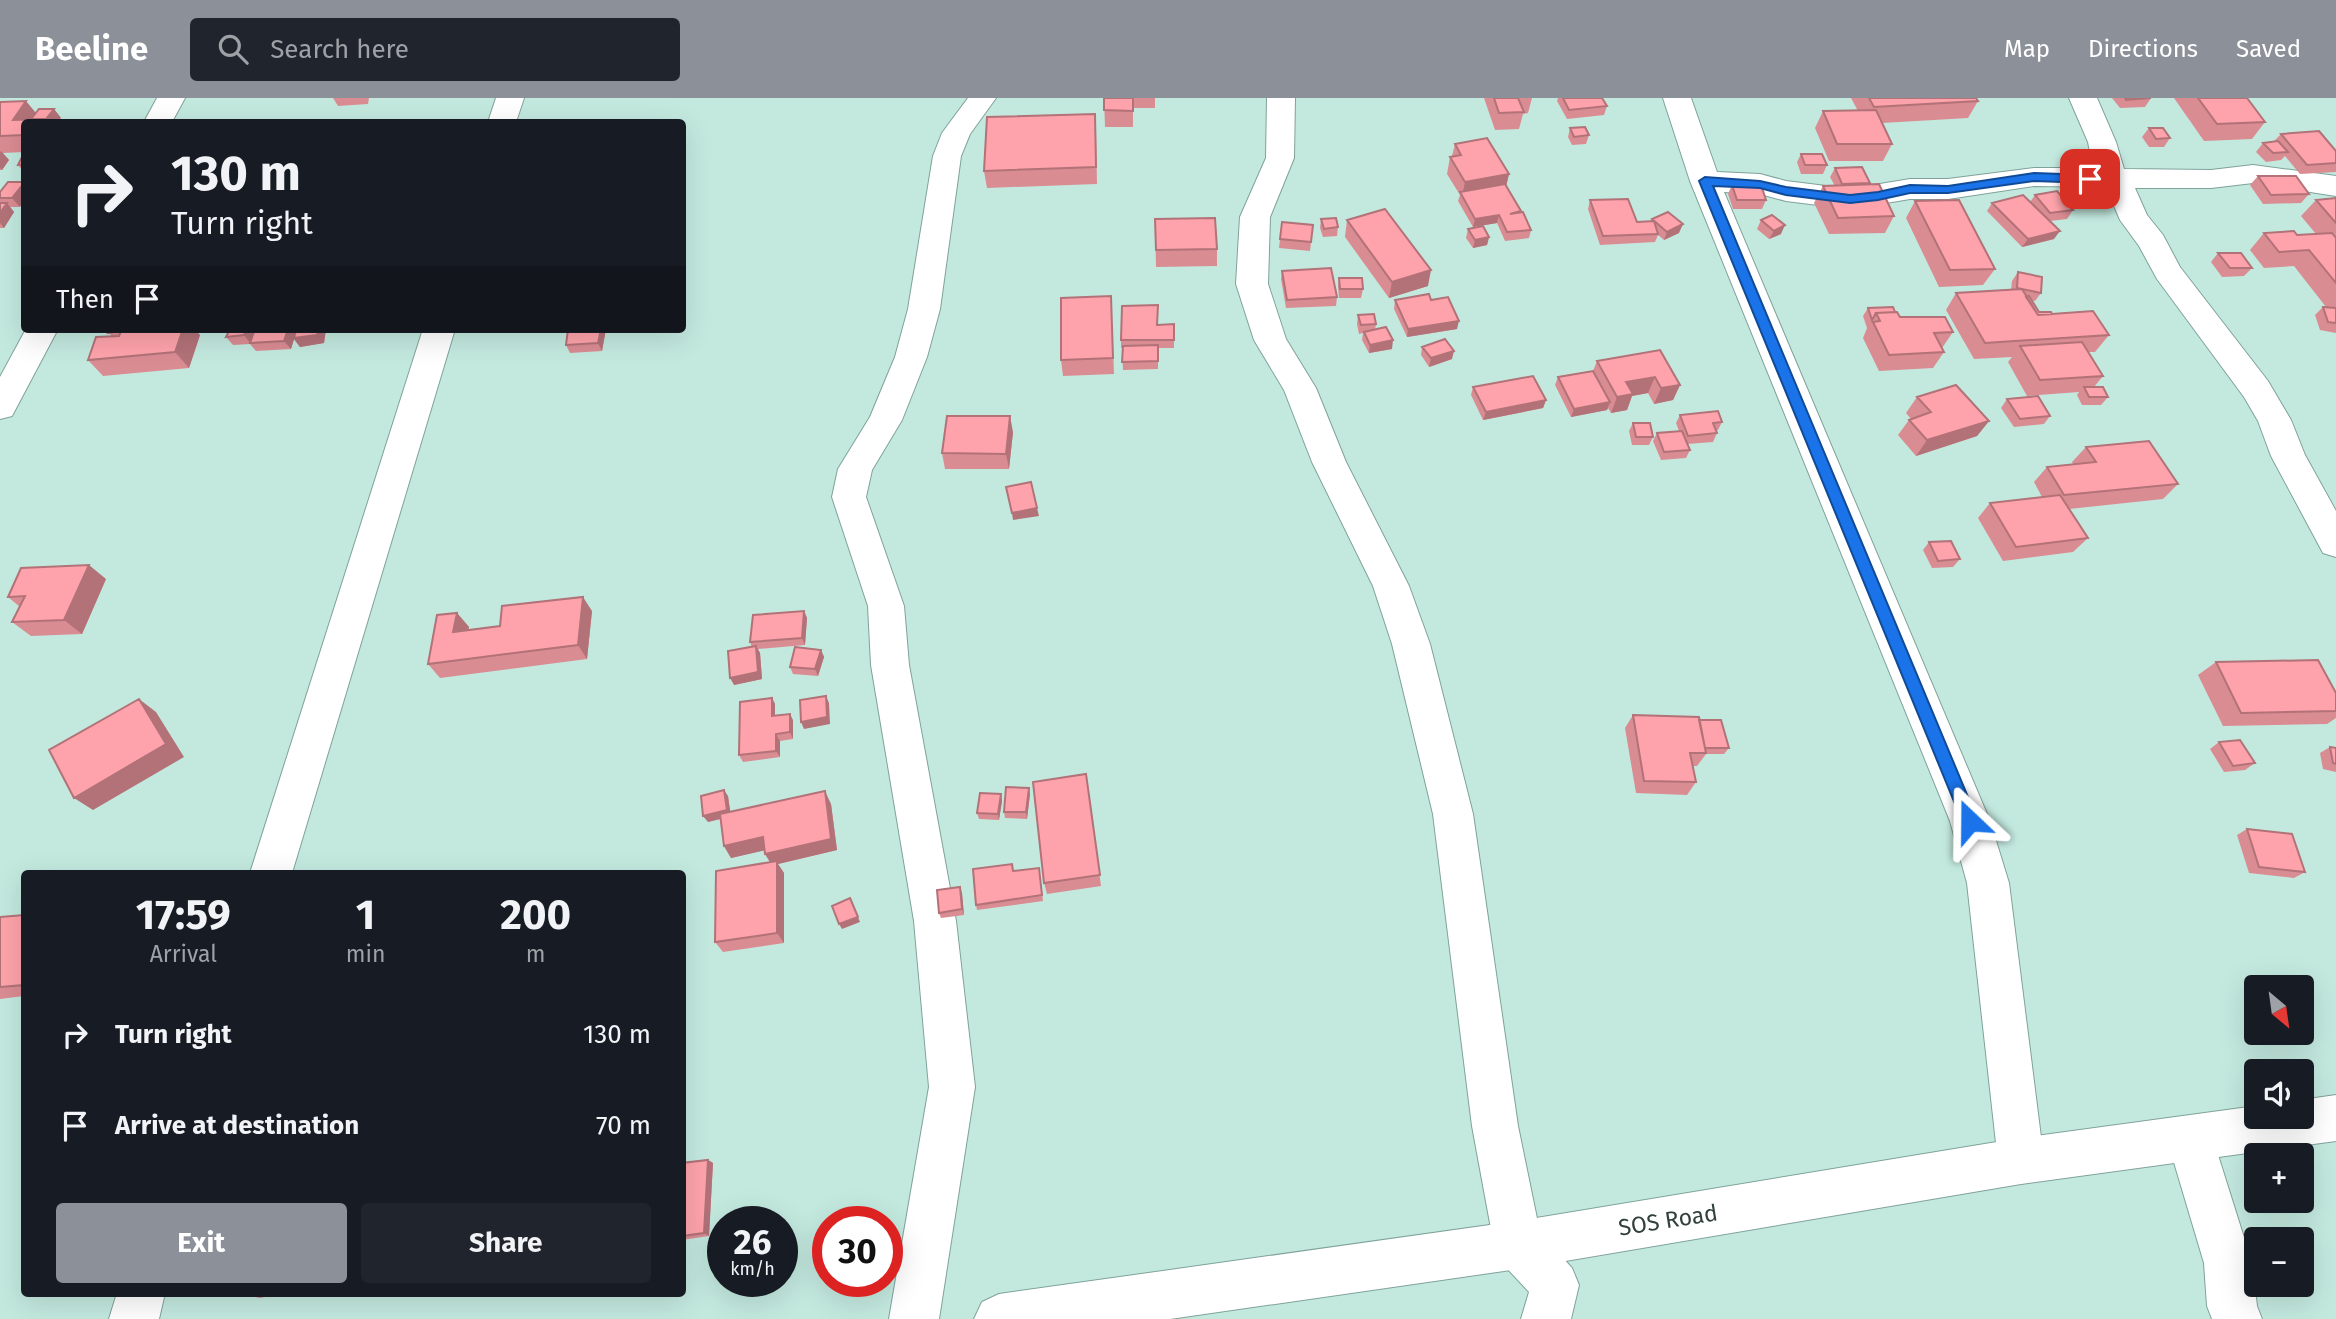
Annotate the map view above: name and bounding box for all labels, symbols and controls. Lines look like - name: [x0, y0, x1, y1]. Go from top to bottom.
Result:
- search box: [190, 18, 680, 81]
- text: Beeline: [35, 29, 148, 69]
- icon: search: [214, 30, 252, 68]
- text: Search here: [270, 34, 409, 65]
- text: Map: [2004, 35, 2050, 63]
- text: Directions: [2088, 35, 2198, 63]
- text: Saved: [2236, 35, 2301, 63]
- text: 130 m: [171, 144, 301, 203]
- icon: right: [56, 147, 147, 238]
- pin: [2060, 149, 2120, 209]
- icon: arrive: [2071, 160, 2109, 198]
- text: Turn right: [171, 204, 313, 242]
- icon: arrive: [128, 280, 166, 318]
- text: Then: [56, 284, 114, 315]
- position arrow: [1933, 784, 2007, 858]
- text: 17:59: [136, 890, 231, 940]
- text: 1: [356, 890, 375, 940]
- text: 200: [500, 890, 571, 940]
- text: Arrival: [150, 940, 217, 968]
- text: min: [346, 940, 385, 968]
- text: m: [526, 940, 546, 968]
- north arrow: [2244, 975, 2314, 1045]
- map controls: [2244, 975, 2314, 1297]
- icon: right: [56, 1016, 94, 1054]
- text: Turn right: [115, 1019, 232, 1050]
- text: 130 m: [583, 1019, 651, 1050]
- button: sound: [2244, 1059, 2314, 1129]
- icon: arrive: [56, 1107, 94, 1145]
- text: Arrive at destination: [115, 1110, 359, 1141]
- text: 70 m: [596, 1110, 651, 1141]
- button: +: [2244, 1143, 2314, 1213]
- street label: SOS Road: [1616, 1198, 1720, 1242]
- button: Exit: [56, 1203, 347, 1283]
- button: Share: [361, 1203, 651, 1283]
- speed limit sign: 30: [812, 1206, 903, 1297]
- text: 26: [734, 1221, 771, 1263]
- button: −: [2244, 1227, 2314, 1297]
- text: km/h: [730, 1258, 775, 1280]

